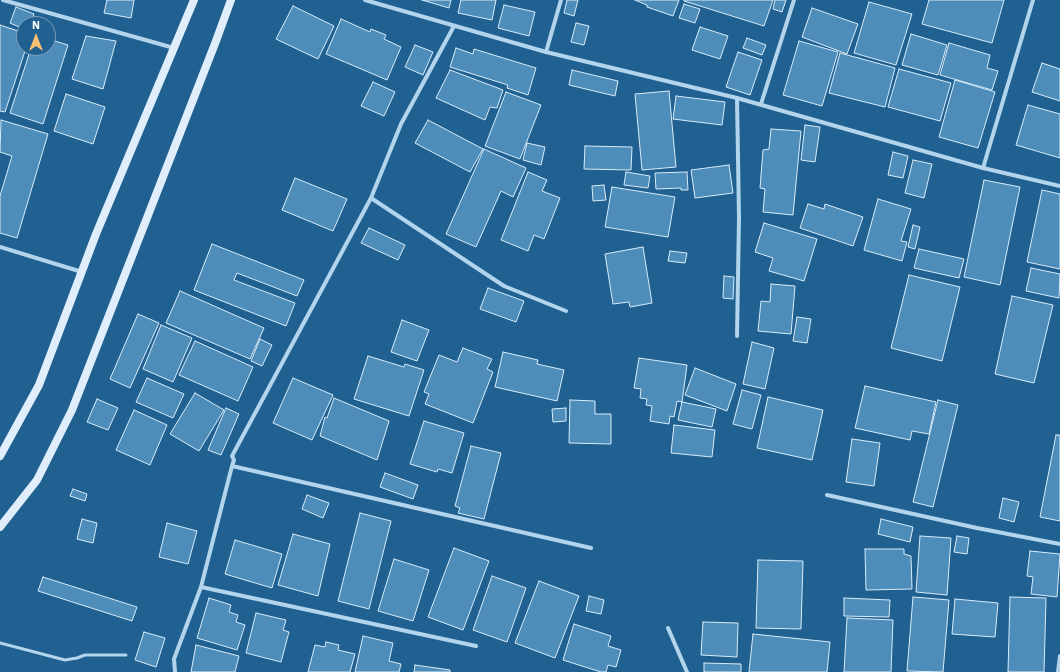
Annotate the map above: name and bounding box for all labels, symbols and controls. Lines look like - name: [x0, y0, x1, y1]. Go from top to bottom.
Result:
- north arrow: [16, 16, 56, 56]
- text: N: [32, 18, 40, 32]

